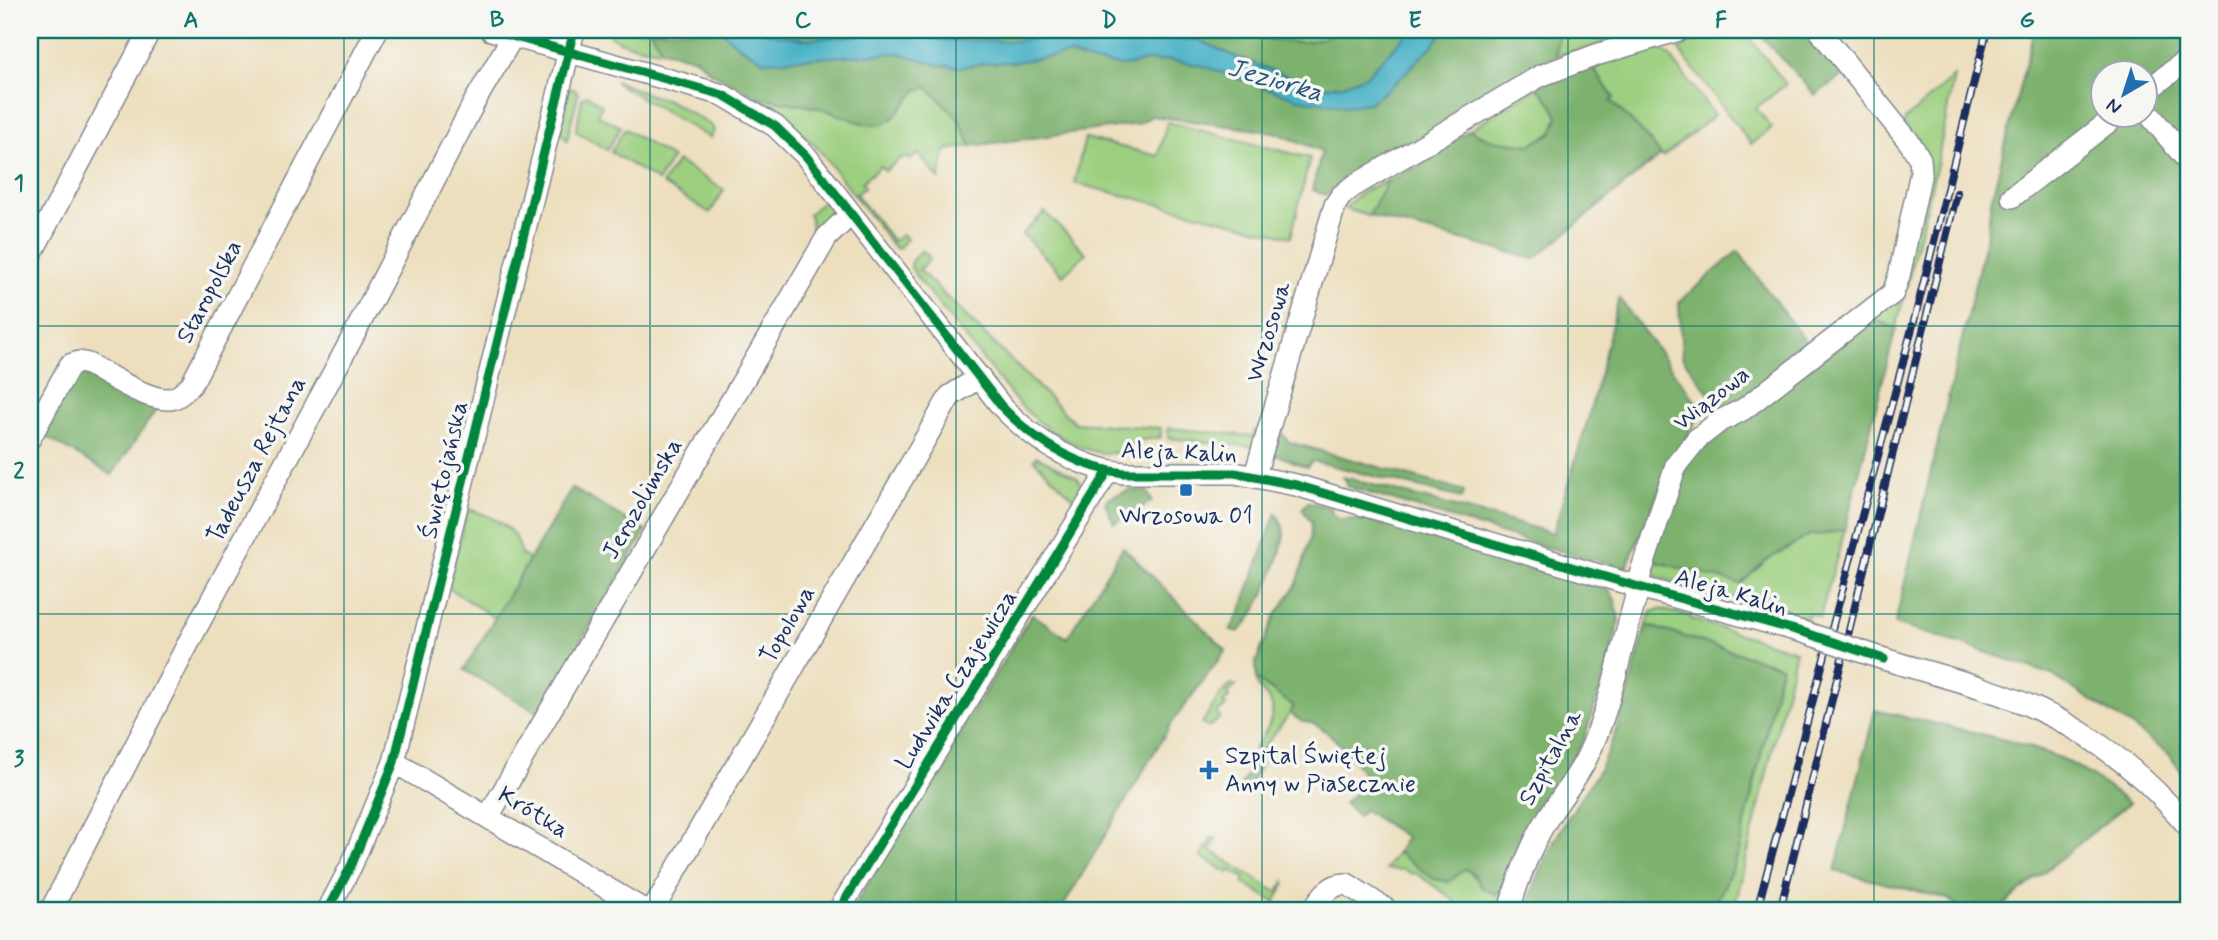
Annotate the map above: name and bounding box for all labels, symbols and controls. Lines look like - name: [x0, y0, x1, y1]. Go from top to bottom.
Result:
- text: A: [183, 6, 199, 36]
- text: B: [490, 6, 505, 36]
- text: C: [795, 6, 812, 36]
- text: D: [1101, 6, 1117, 36]
- text: E: [1408, 6, 1422, 36]
- text: F: [1715, 6, 1727, 36]
- text: G: [2019, 6, 2035, 36]
- water label: Jeziorka: [1224, 51, 1326, 111]
- north arrow: [2088, 60, 2158, 130]
- text: N: [2101, 92, 2127, 120]
- text: 1: [14, 169, 24, 199]
- street label: Staropolska: [170, 235, 250, 349]
- street label: Wrzosowa: [1239, 277, 1299, 386]
- street label: Wiązowa: [1668, 360, 1756, 438]
- street label: Tadeusza Rejtana: [200, 371, 314, 549]
- street label: Świętojańska: [413, 398, 476, 542]
- street label: Jerozolimska: [596, 433, 690, 565]
- street label: Aleja Kalin: [1121, 435, 1237, 471]
- text: 2: [13, 457, 25, 487]
- marker: Wrzosowa 01: [1178, 482, 1194, 498]
- place label: Wrzosowa 01: [1119, 501, 1253, 532]
- street label: Aleja Kalin: [1671, 562, 1791, 624]
- street label: Topolowa: [753, 580, 823, 670]
- street label: Ludwika Czajewicza: [889, 584, 1025, 776]
- street label: Szpitalna: [1512, 704, 1590, 811]
- place label: Szpital Świętej Anny w Piasecznie: [1225, 740, 1416, 800]
- text: 3: [14, 745, 25, 775]
- marker: Szpital Świętej Anny w Piasecznie: [1199, 760, 1219, 780]
- street label: Krótka: [492, 780, 574, 846]

